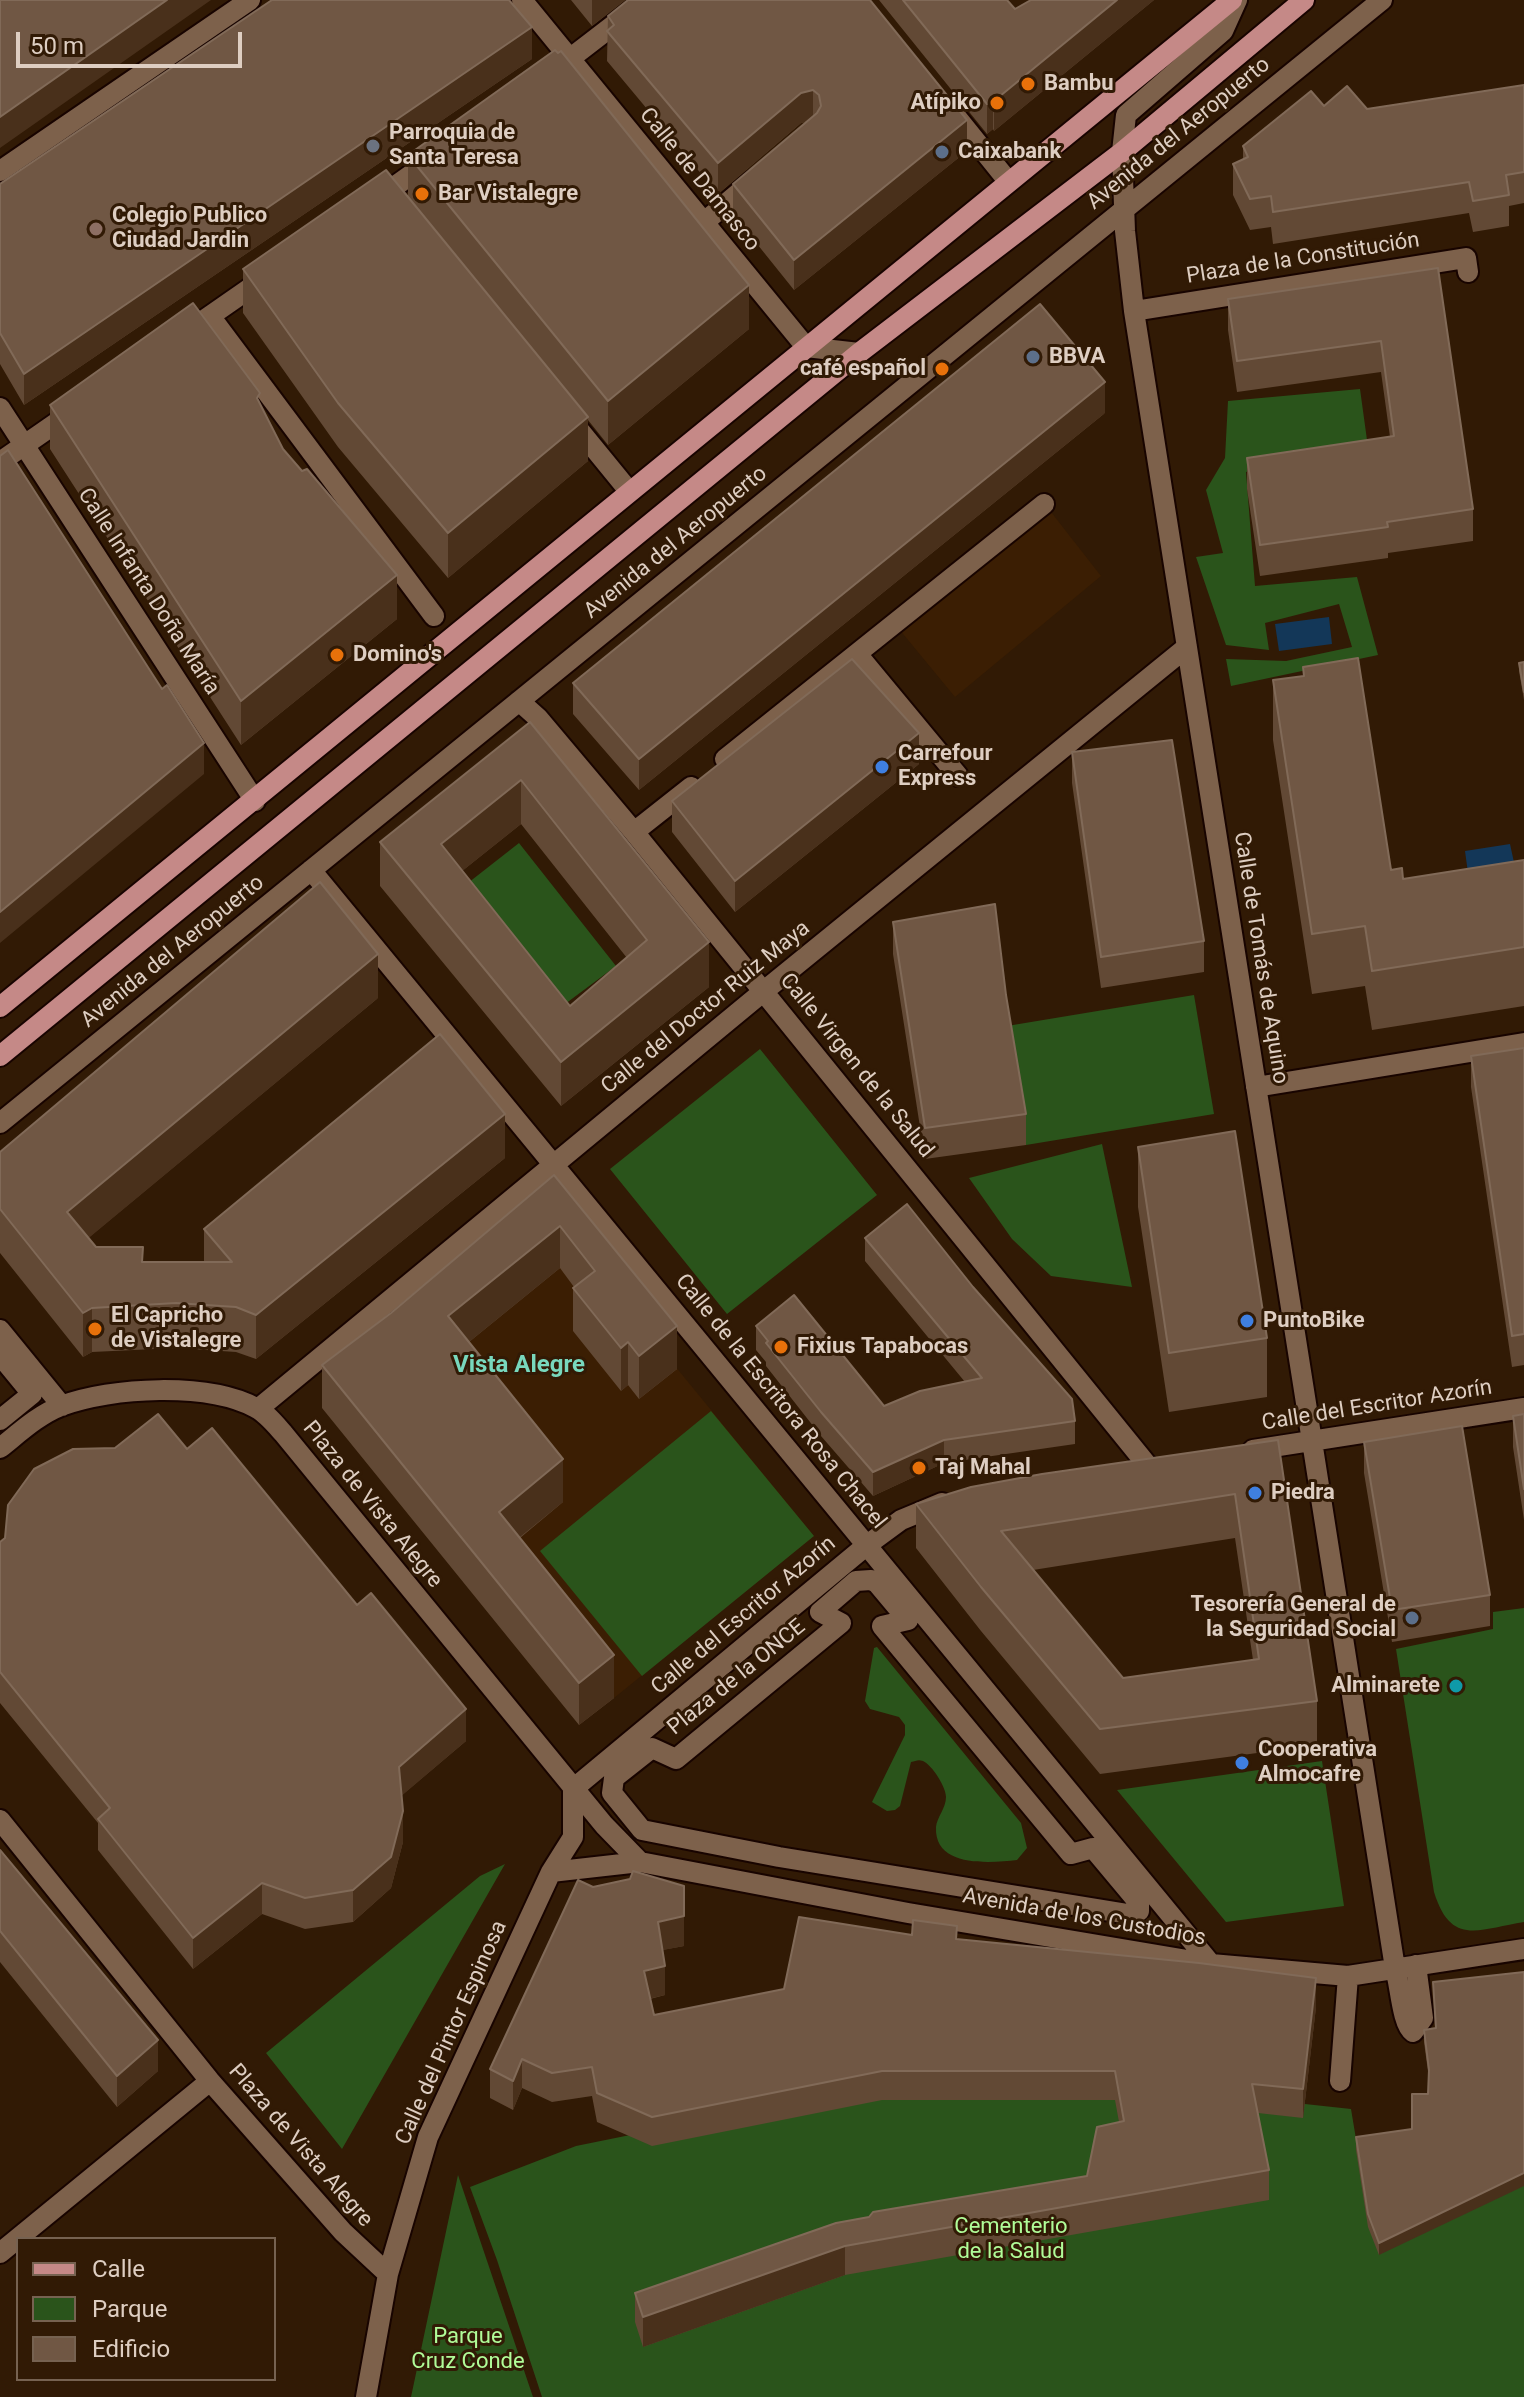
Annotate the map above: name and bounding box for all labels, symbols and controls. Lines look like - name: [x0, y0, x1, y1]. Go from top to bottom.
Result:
- scale bar: [20, 16, 246, 66]
- text: 50 m: [30, 32, 84, 60]
- street label: Avenida del Aeropuerto: [1082, 52, 1276, 216]
- place label: Bambu: [1044, 71, 1114, 97]
- marker: Bambu: [1019, 75, 1037, 93]
- place label: Atípiko: [911, 90, 981, 116]
- marker: Atípiko: [988, 94, 1006, 112]
- street label: Calle de Damasco: [633, 103, 765, 257]
- place label: Parroquia de Santa Teresa: [389, 120, 519, 172]
- marker: Parroquia de Santa Teresa: [364, 137, 382, 155]
- place label: Caixabank: [958, 139, 1061, 165]
- marker: Caixabank: [933, 143, 951, 161]
- place label: Bar Vistalegre: [438, 181, 578, 207]
- marker: Bar Vistalegre: [413, 185, 431, 203]
- place label: Colegio Publico Ciudad Jardin: [112, 203, 267, 254]
- marker: Colegio Publico Ciudad Jardin: [87, 220, 105, 238]
- street label: Plaza de la Constitución: [1185, 228, 1421, 290]
- place label: BBVA: [1049, 344, 1105, 370]
- marker: BBVA: [1024, 348, 1042, 366]
- place label: café español: [800, 356, 926, 382]
- marker: café español: [933, 360, 951, 378]
- street label: Avenida del Aeropuerto: [579, 461, 773, 625]
- street label: Calle Infanta Doña María: [71, 484, 225, 700]
- place label: Domino's: [353, 642, 442, 668]
- marker: Domino's: [328, 646, 346, 664]
- place label: Carrefour Express: [898, 741, 993, 792]
- marker: Carrefour Express: [873, 758, 891, 776]
- street label: Calle de Tomás de Aquino: [1227, 830, 1293, 1086]
- street label: Avenida del Aeropuerto: [76, 870, 270, 1034]
- street label: Calle del Doctor Ruiz Maya: [596, 916, 816, 1100]
- street label: Calle Virgen de la Salud: [774, 968, 938, 1164]
- street label: Calle de la Escritora Rosa Chacel: [669, 1269, 891, 1535]
- place label: El Capricho de Vistalegre: [111, 1303, 241, 1354]
- place label: PuntoBike: [1263, 1308, 1365, 1334]
- marker: PuntoBike: [1238, 1312, 1256, 1330]
- marker: El Capricho de Vistalegre: [86, 1320, 104, 1338]
- place label: Fixius Tapabocas: [797, 1334, 968, 1360]
- marker: Fixius Tapabocas: [772, 1338, 790, 1356]
- district label: Vista Alegre: [453, 1352, 585, 1380]
- street label: Calle del Escritor Azorín: [1260, 1375, 1494, 1437]
- street label: Plaza de Vista Alegre: [297, 1416, 447, 1594]
- place label: Taj Mahal: [935, 1455, 1031, 1481]
- marker: Taj Mahal: [910, 1459, 928, 1477]
- place label: Piedra: [1271, 1480, 1335, 1506]
- marker: Piedra: [1246, 1484, 1264, 1502]
- street label: Calle del Escritor Azorín: [646, 1531, 842, 1701]
- place label: Tesorería General de la Seguridad Social: [1191, 1592, 1396, 1644]
- marker: Tesorería General de la Seguridad Social: [1403, 1609, 1421, 1627]
- street label: Plaza de la ONCE: [663, 1614, 811, 1742]
- place label: Alminarete: [1331, 1673, 1440, 1699]
- marker: Alminarete: [1447, 1677, 1465, 1695]
- place label: Cooperativa Almocafre: [1258, 1737, 1377, 1788]
- marker: Cooperativa Almocafre: [1233, 1754, 1251, 1772]
- street label: Avenida de los Custodios: [960, 1884, 1208, 1952]
- street label: Calle del Pintor Espinosa: [391, 1917, 513, 2149]
- street label: Plaza de Vista Alegre: [222, 2059, 378, 2233]
- park label: Cementerio de la Salud: [954, 2214, 1068, 2266]
- legend: [16, 2237, 276, 2381]
- text: Calle: [92, 2255, 145, 2283]
- text: Parque: [92, 2295, 168, 2323]
- park label: Parque Cruz Conde: [411, 2324, 525, 2376]
- text: Edificio: [92, 2335, 170, 2363]

